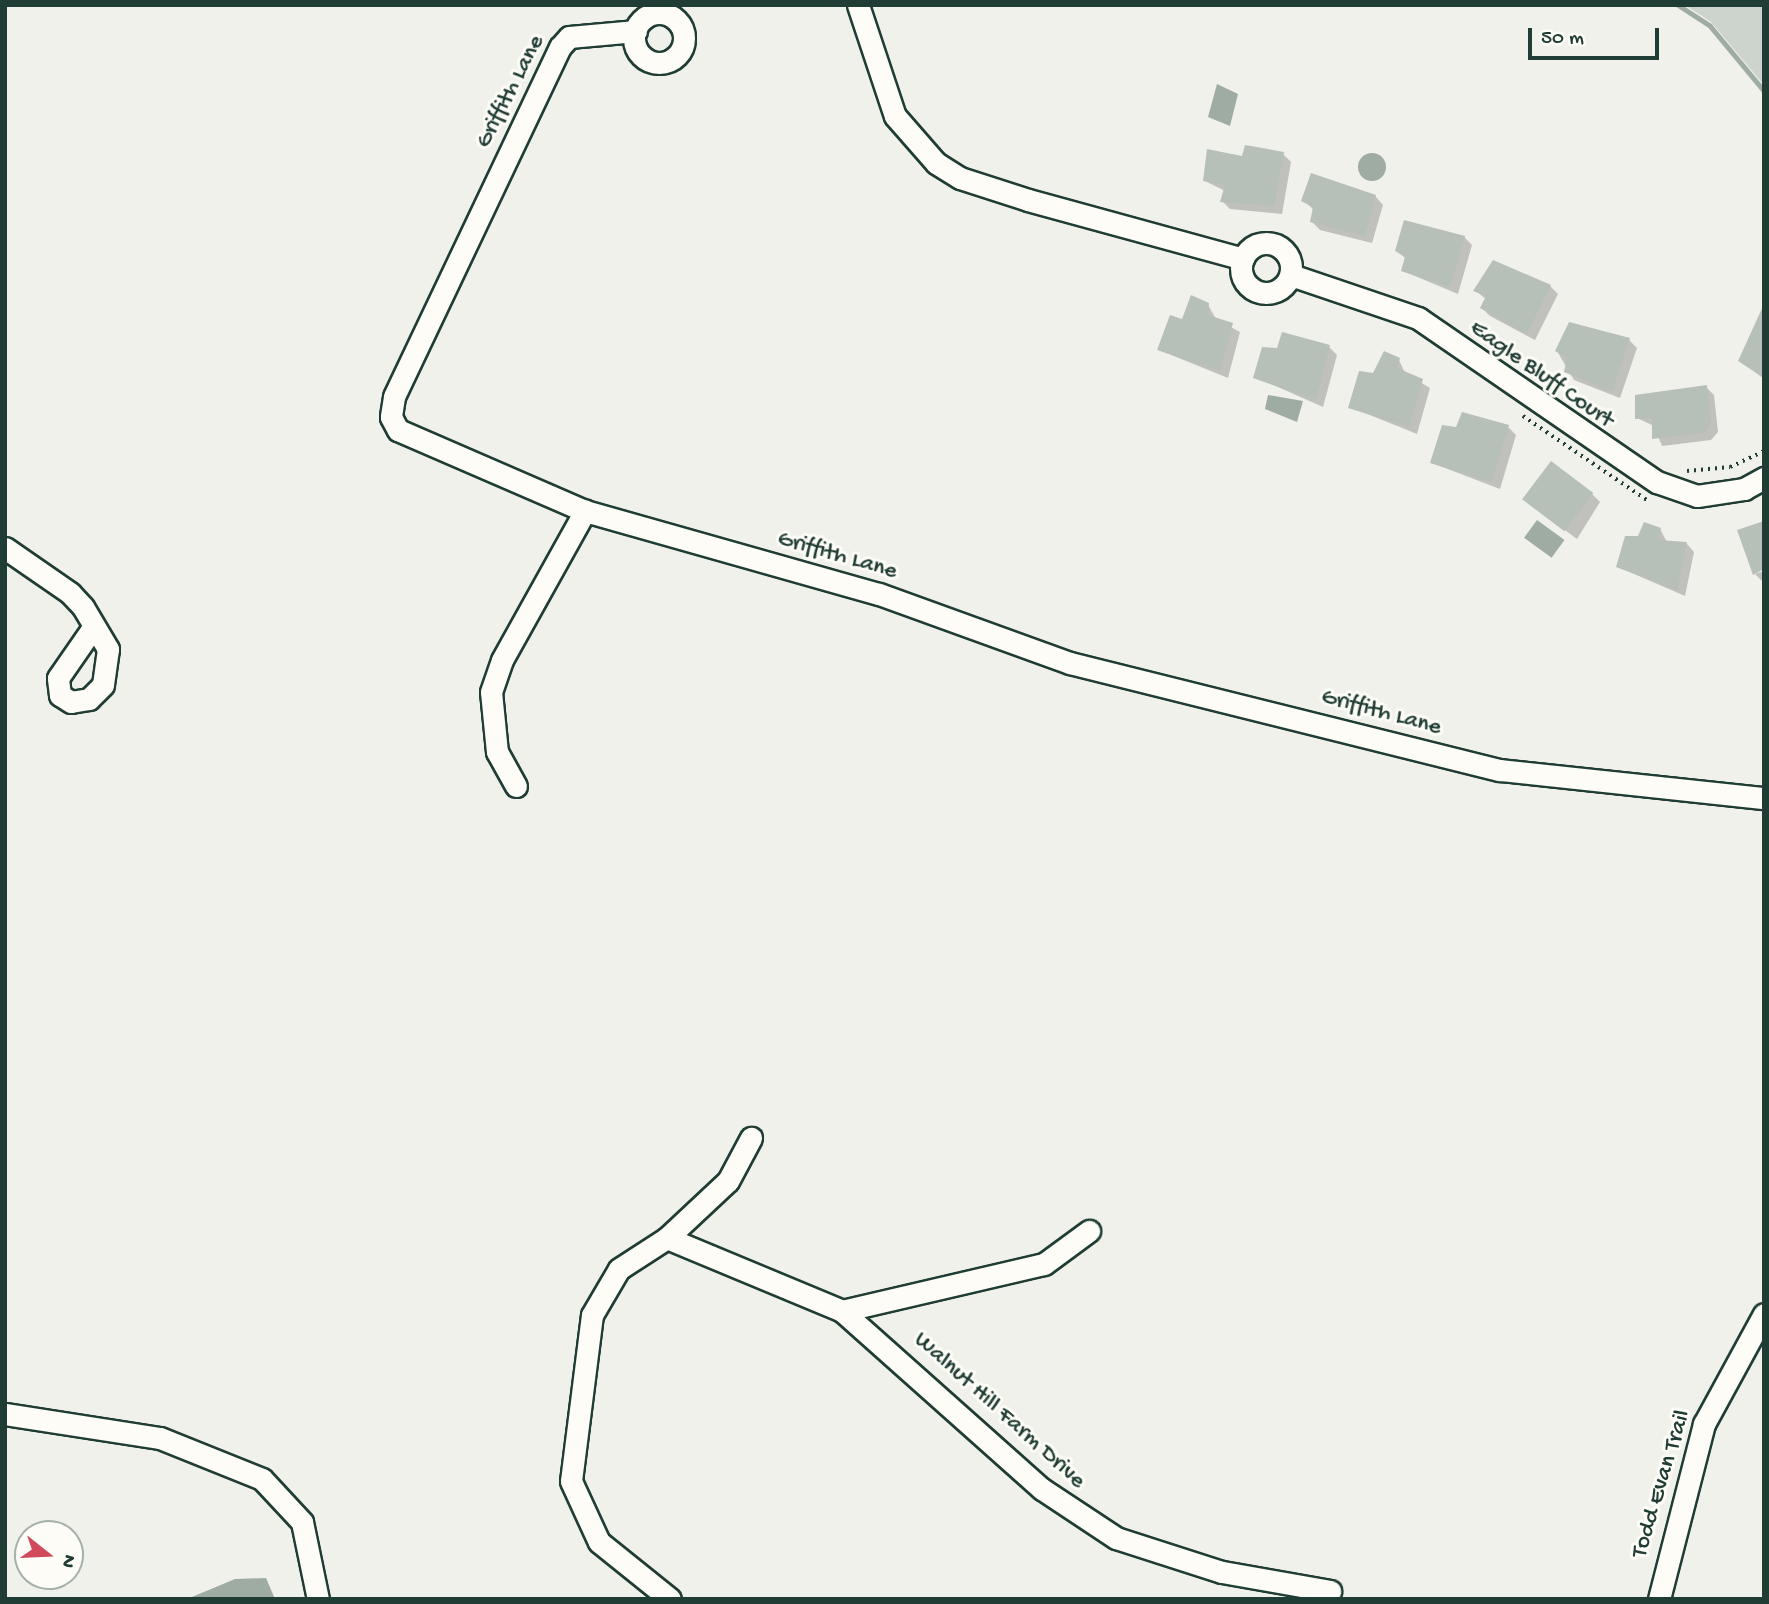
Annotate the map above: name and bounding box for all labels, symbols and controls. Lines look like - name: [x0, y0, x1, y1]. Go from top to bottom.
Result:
- scale bar: [1531, 14, 1662, 58]
- text: 50 m: [1541, 27, 1584, 52]
- street label: Griffith Lane: [470, 31, 552, 153]
- street label: Eagle Bluff Court: [1463, 315, 1619, 435]
- street label: Griffith Lane: [774, 525, 900, 587]
- street label: Griffith Lane: [1318, 683, 1444, 743]
- street label: Walnut Hill Farm Drive: [907, 1326, 1091, 1496]
- street label: Todd Evan Trail: [1626, 1407, 1698, 1561]
- north arrow: [14, 1520, 84, 1590]
- text: N: [55, 1552, 80, 1570]

